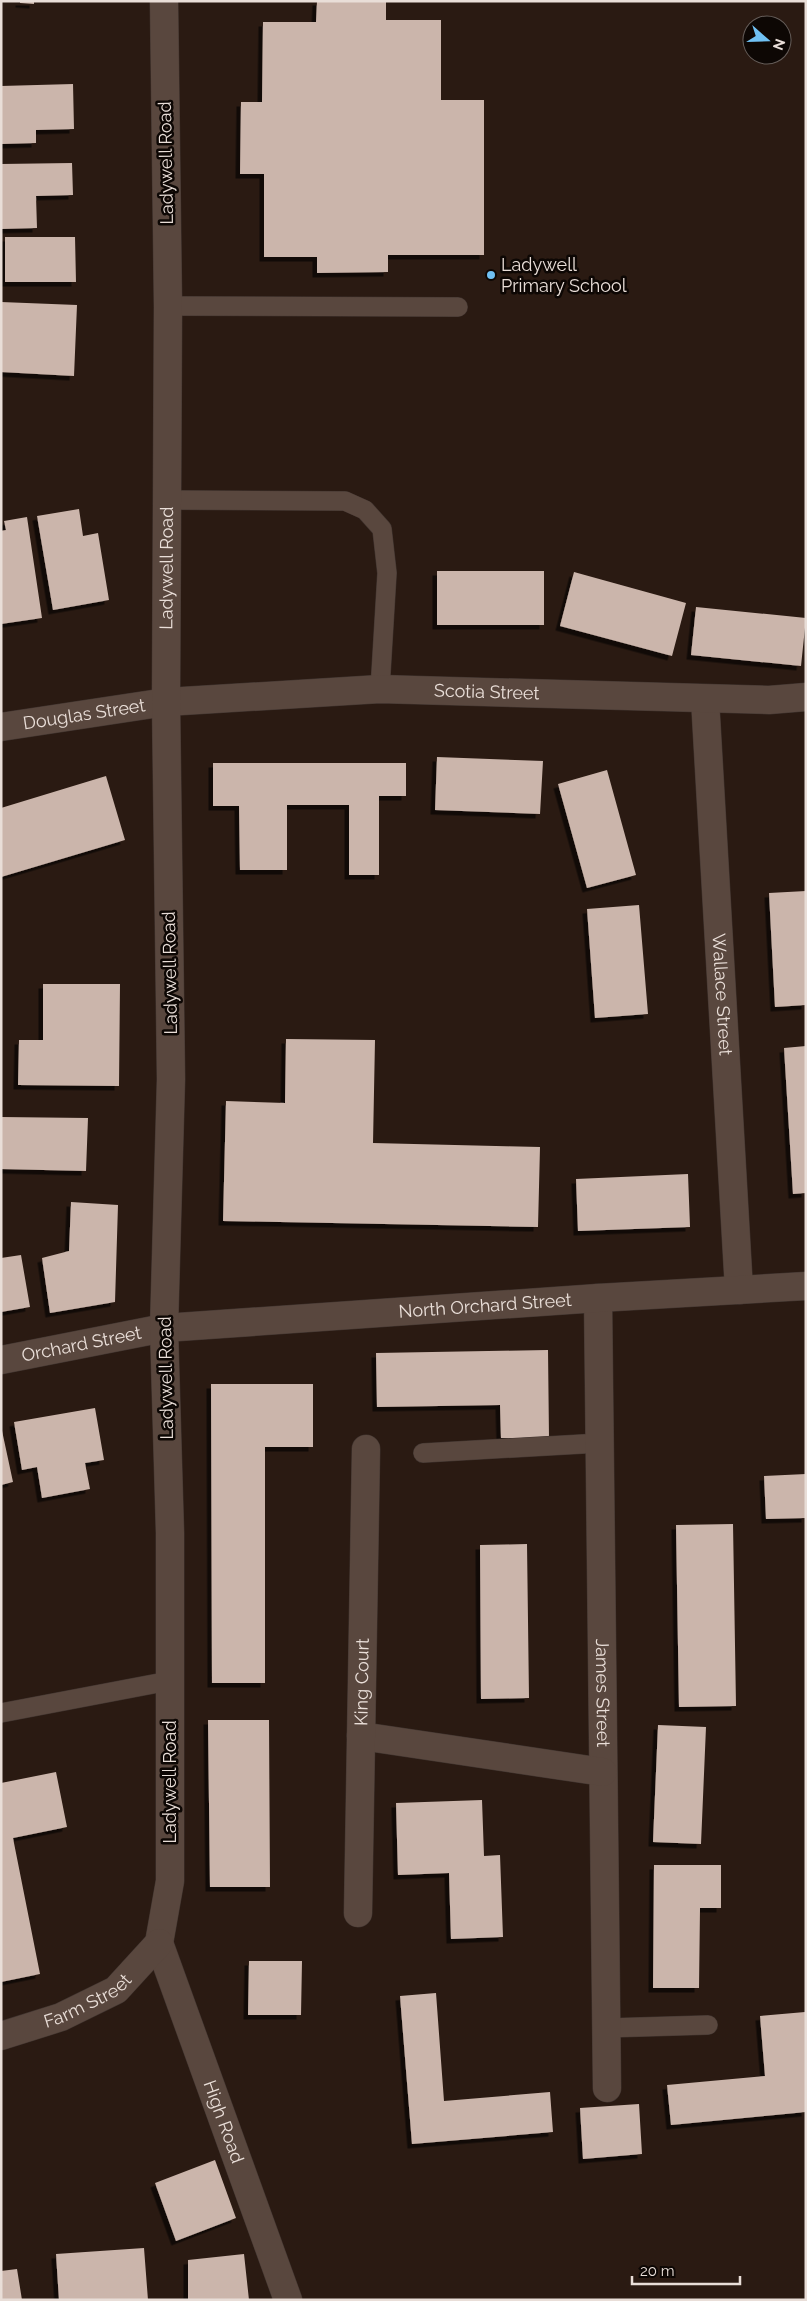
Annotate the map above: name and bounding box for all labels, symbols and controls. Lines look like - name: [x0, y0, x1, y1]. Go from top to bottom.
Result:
- north arrow: [742, 15, 792, 65]
- text: N: [770, 37, 789, 52]
- street label: Ladywell Road: [154, 101, 177, 225]
- place label: Ladywell Primary School: [501, 254, 627, 296]
- marker: Ladywell Primary School: [485, 269, 497, 281]
- street label: Ladywell Road: [155, 507, 177, 630]
- street label: Scotia Street: [434, 680, 540, 704]
- street label: Douglas Street: [21, 694, 147, 734]
- street label: Ladywell Road: [158, 911, 181, 1035]
- street label: Wallace Street: [709, 933, 736, 1056]
- street label: North Orchard Street: [398, 1289, 572, 1322]
- street label: Ladywell Road: [154, 1316, 177, 1440]
- street label: Orchard Street: [20, 1322, 143, 1366]
- street label: King Court: [350, 1638, 373, 1726]
- street label: James Street: [592, 1639, 614, 1747]
- street label: Ladywell Road: [159, 1720, 180, 1844]
- street label: Farm Street: [41, 1969, 136, 2032]
- street label: High Road: [199, 2077, 249, 2166]
- scale bar: [632, 2254, 740, 2286]
- text: 20 m: [640, 2262, 675, 2280]

